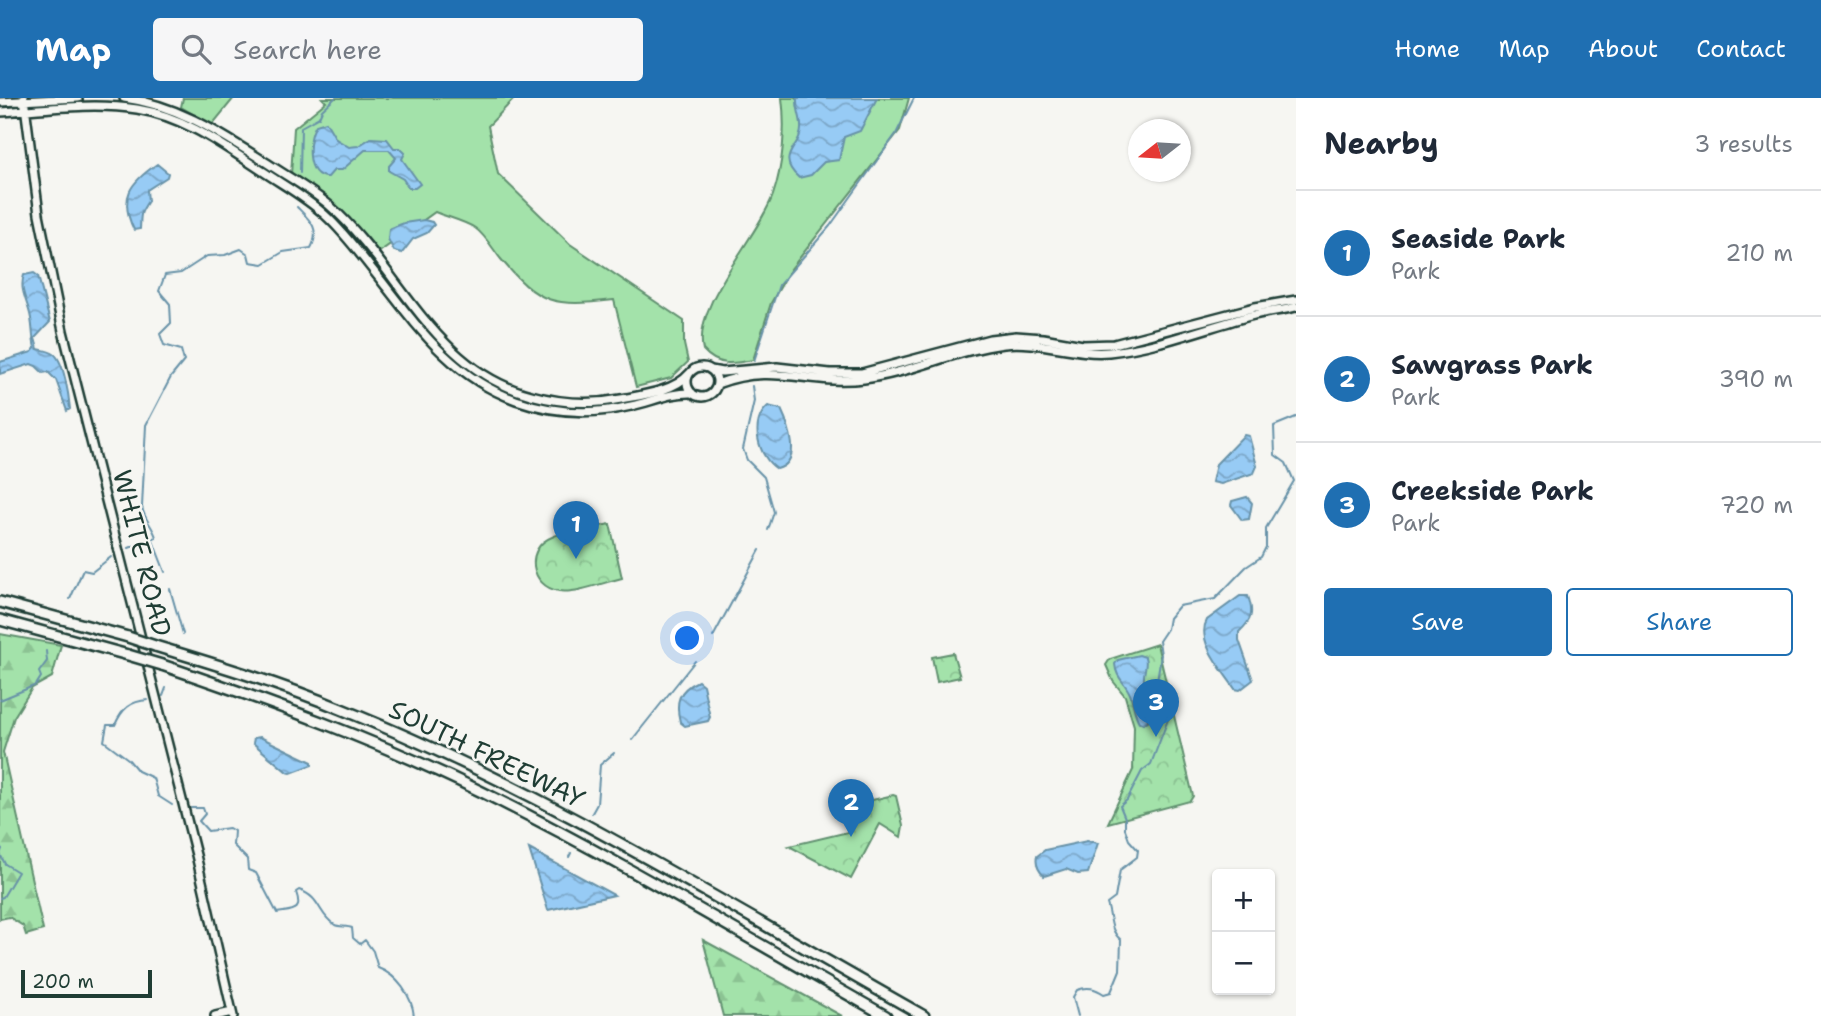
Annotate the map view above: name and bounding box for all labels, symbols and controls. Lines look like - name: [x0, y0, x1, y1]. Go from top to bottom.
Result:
- search box: [153, 18, 643, 81]
- text: Map: [35, 27, 111, 72]
- icon: search: [177, 30, 215, 68]
- text: Search here: [233, 32, 382, 67]
- text: Home: [1394, 33, 1460, 65]
- text: Map: [1498, 33, 1550, 65]
- text: About: [1588, 33, 1658, 65]
- text: Contact: [1696, 33, 1786, 65]
- north arrow: [1128, 119, 1191, 182]
- text: Nearby: [1324, 123, 1439, 164]
- text: 3 results: [1694, 129, 1793, 159]
- text: Seaside Park: [1391, 221, 1566, 256]
- text: 1: [1342, 238, 1352, 268]
- text: 210 m: [1725, 238, 1793, 268]
- text: Park: [1391, 256, 1440, 286]
- text: Sawgrass Park: [1391, 347, 1593, 382]
- text: 2: [1339, 364, 1355, 394]
- text: 390 m: [1719, 364, 1793, 394]
- text: Park: [1391, 382, 1440, 412]
- street label: WHITE ROAD: [105, 466, 180, 640]
- text: Creekside Park: [1391, 473, 1594, 508]
- text: 3: [1339, 490, 1355, 520]
- text: 720 m: [1720, 490, 1793, 520]
- pin: 1: [553, 501, 599, 559]
- text: Park: [1391, 508, 1440, 538]
- button: Save: [1324, 588, 1552, 656]
- button: Share: [1566, 588, 1793, 656]
- your location: [670, 621, 704, 655]
- pin: 3: [1133, 679, 1179, 737]
- street label: SOUTH FREEWAY: [383, 691, 591, 816]
- pin: 2: [828, 779, 874, 837]
- map controls: [1212, 869, 1275, 995]
- button: +: [1212, 869, 1275, 932]
- button: −: [1212, 932, 1275, 995]
- scale bar: [21, 967, 152, 999]
- text: 200 m: [32, 969, 94, 994]

